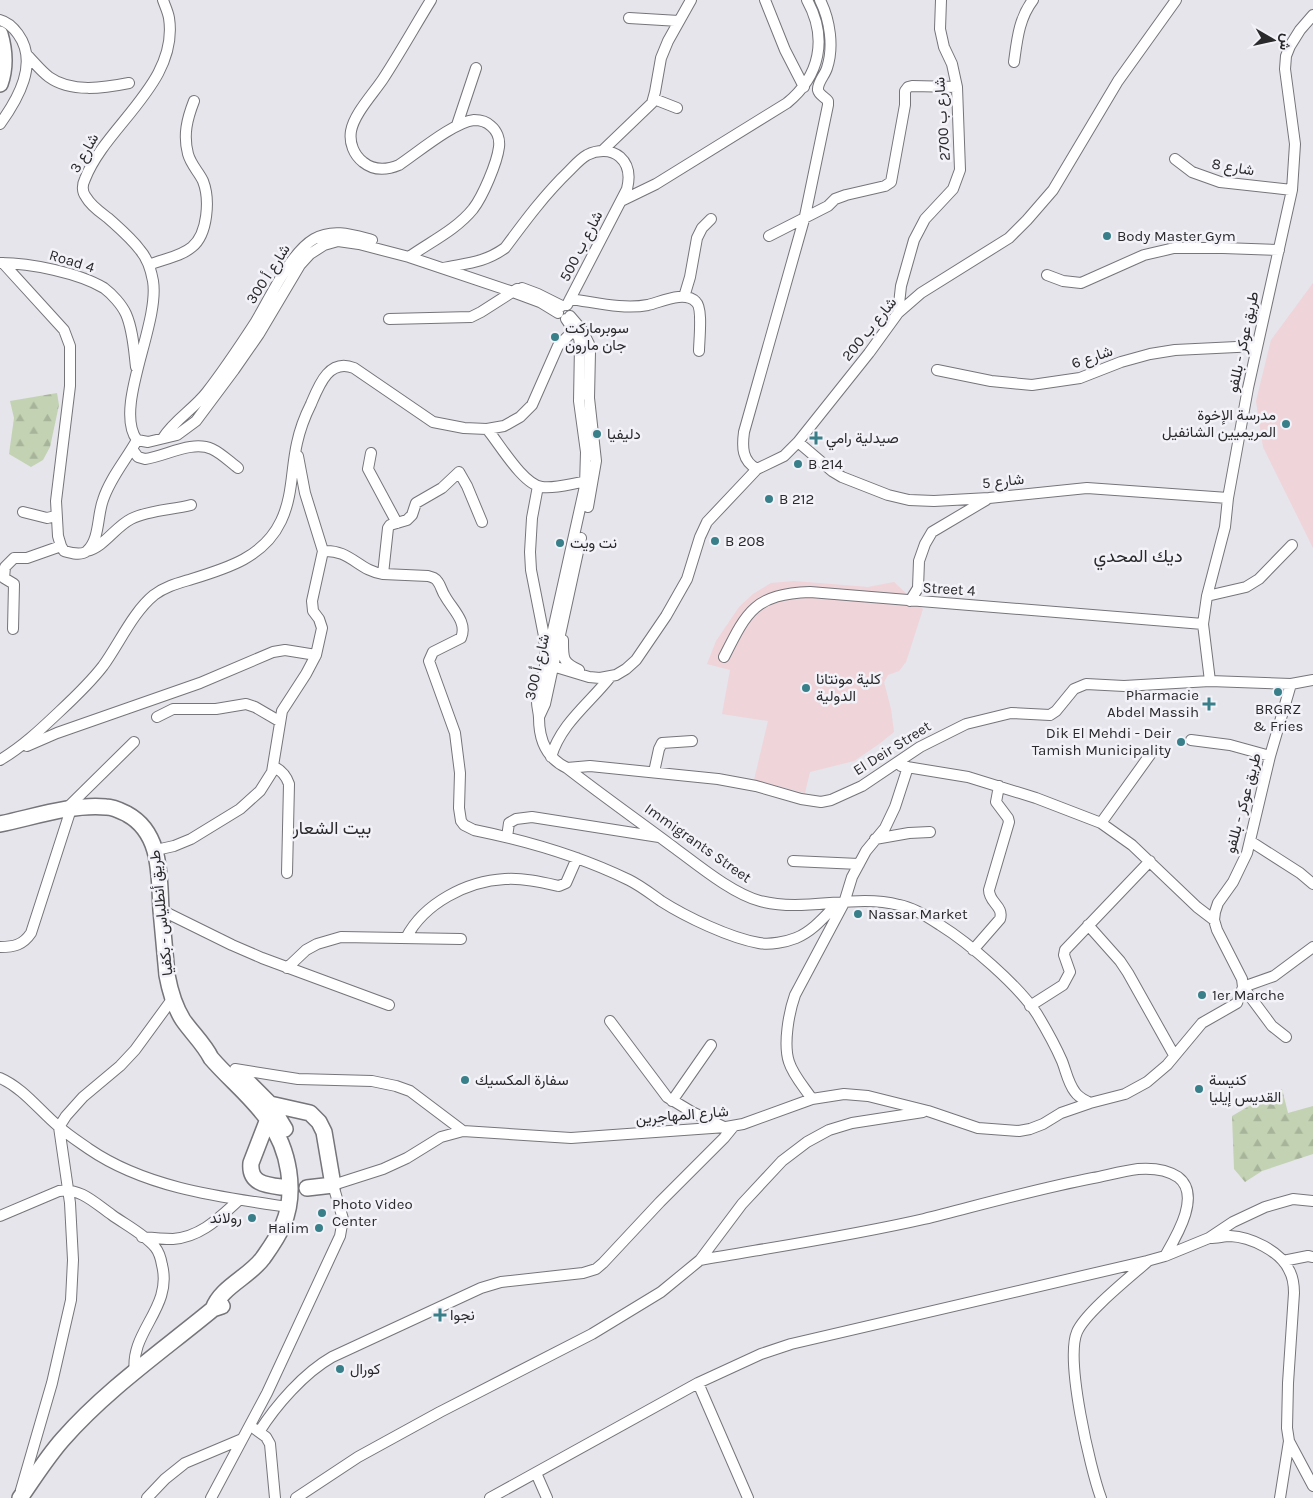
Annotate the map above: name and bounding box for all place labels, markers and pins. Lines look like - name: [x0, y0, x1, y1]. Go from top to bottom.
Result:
- place label: Body Master Gym: [1117, 227, 1236, 245]
- marker: Body Master Gym: [1101, 230, 1113, 242]
- place label: سوبرماركت جان مارون: [565, 319, 629, 354]
- marker: سوبرماركت جان مارون: [549, 331, 561, 343]
- place label: مدرسة الإخوة المريميين الشانفيل: [1162, 406, 1276, 442]
- marker: مدرسة الإخوة المريميين الشانفيل: [1280, 418, 1292, 430]
- place label: دليفيا: [607, 425, 641, 443]
- marker: دليفيا: [591, 428, 603, 440]
- place label: صيدلية رامي: [826, 429, 899, 451]
- marker: صيدلية رامي: [810, 432, 822, 444]
- place label: B 214: [808, 455, 844, 473]
- marker: B 214: [792, 458, 804, 470]
- place label: B 212: [779, 490, 814, 508]
- marker: B 212: [763, 493, 775, 505]
- place label: B 208: [725, 532, 765, 550]
- place label: نت ويت: [570, 534, 617, 552]
- marker: B 208: [709, 535, 721, 547]
- marker: نت ويت: [554, 537, 566, 549]
- place label: كلية مونتانا الدولية: [816, 670, 881, 705]
- marker: كلية مونتانا الدولية: [800, 682, 812, 694]
- place label: Pharmacie Abdel Massih: [1107, 686, 1199, 721]
- marker: BRGRZ & Fries: [1272, 686, 1284, 698]
- marker: Pharmacie Abdel Massih: [1203, 698, 1215, 710]
- place label: BRGRZ & Fries: [1253, 700, 1303, 735]
- place label: Dik El Mehdi - Deir Tamish Municipality: [1032, 724, 1172, 759]
- marker: Dik El Mehdi - Deir Tamish Municipality: [1175, 736, 1187, 748]
- place label: Nassar Market: [868, 905, 968, 923]
- marker: Nassar Market: [852, 908, 864, 920]
- place label: 1er Marche: [1212, 986, 1285, 1004]
- marker: 1er Marche: [1196, 989, 1208, 1001]
- place label: سفارة المكسيك: [475, 1071, 569, 1089]
- place label: كنيسة القديس إيليا: [1209, 1071, 1281, 1107]
- marker: سفارة المكسيك: [459, 1074, 471, 1086]
- marker: كنيسة القديس إيليا: [1193, 1083, 1205, 1095]
- place label: Photo Video Center: [332, 1195, 413, 1230]
- marker: Photo Video Center: [316, 1207, 328, 1219]
- place label: رولاند: [210, 1209, 242, 1227]
- marker: رولاند: [246, 1212, 258, 1224]
- place label: Ħalim: [268, 1219, 309, 1237]
- marker: Ħalim: [313, 1222, 325, 1234]
- place label: نجوا: [450, 1306, 475, 1324]
- marker: نجوا: [434, 1309, 446, 1321]
- place label: كورال: [350, 1360, 381, 1378]
- marker: كورال: [334, 1363, 346, 1375]

